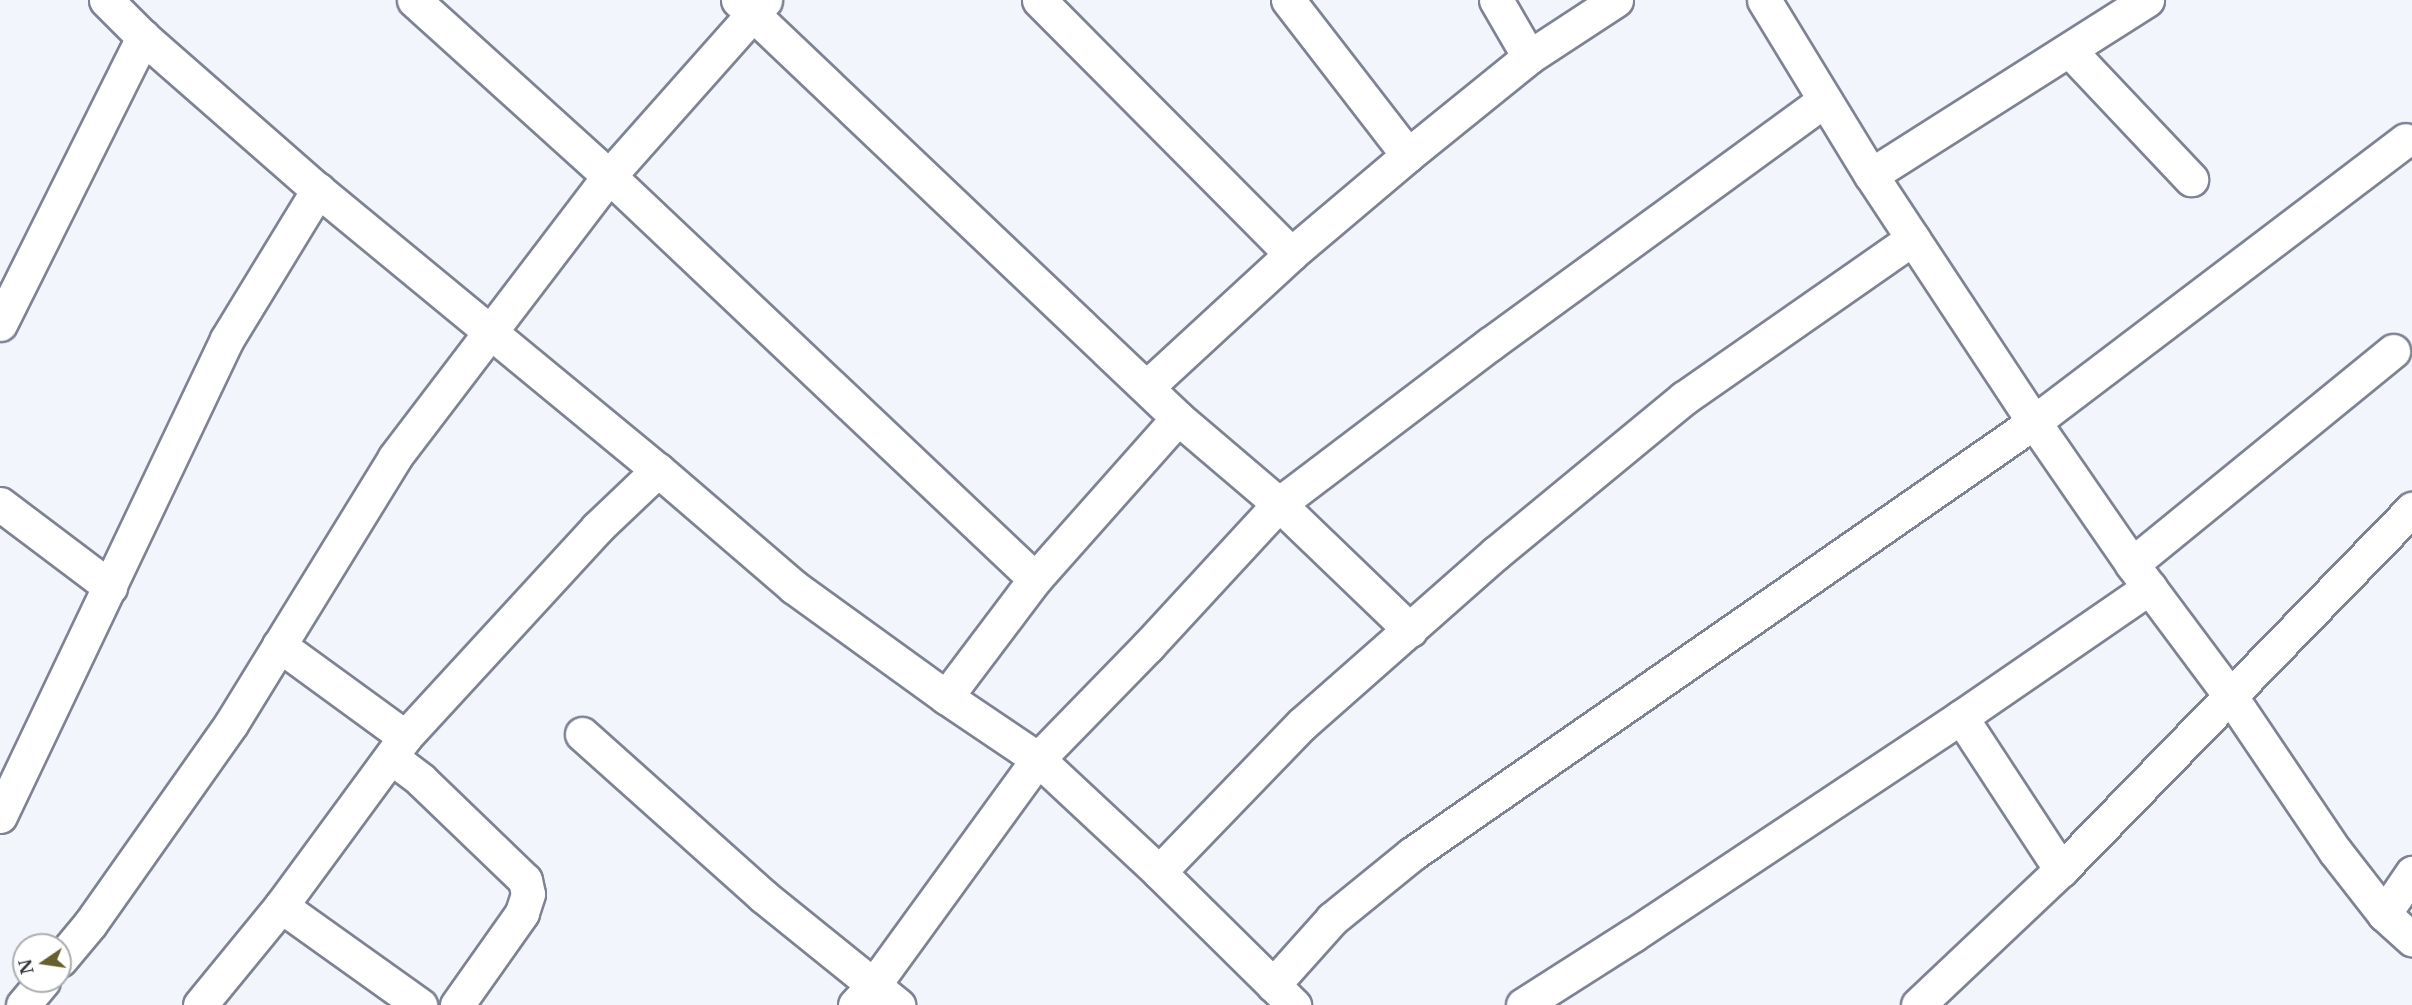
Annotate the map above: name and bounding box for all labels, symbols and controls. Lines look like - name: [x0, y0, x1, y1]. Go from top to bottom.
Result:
- north arrow: [12, 933, 72, 993]
- text: N: [15, 957, 38, 976]

